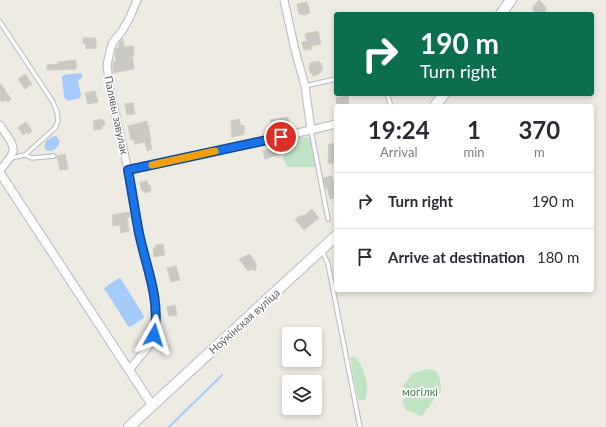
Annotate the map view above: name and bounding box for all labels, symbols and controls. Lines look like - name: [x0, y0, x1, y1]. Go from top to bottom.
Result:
- text: 190 m: [420, 26, 499, 60]
- icon: right: [354, 28, 406, 80]
- text: Turn right: [420, 60, 497, 82]
- street label: Палявы завулак: [102, 75, 132, 156]
- text: 19:24: [368, 115, 430, 144]
- text: 1: [467, 115, 481, 144]
- text: 370: [518, 115, 560, 144]
- pin: [264, 120, 298, 154]
- icon: arrive: [270, 126, 292, 148]
- text: Arrival: [380, 144, 417, 160]
- text: min: [464, 144, 485, 160]
- text: m: [534, 144, 545, 160]
- icon: right: [354, 190, 376, 212]
- text: Turn right: [388, 192, 453, 210]
- text: 190 m: [532, 192, 574, 210]
- icon: arrive: [354, 246, 376, 268]
- text: Arrive at destination: [388, 248, 525, 266]
- text: 180 m: [537, 248, 579, 266]
- street label: Ноўкінская вуліца: [206, 286, 282, 356]
- position arrow: [133, 314, 175, 356]
- map controls: [282, 327, 322, 415]
- button: search: [282, 327, 322, 367]
- button: layers: [282, 375, 322, 415]
- park label: могілкі: [402, 385, 438, 398]

